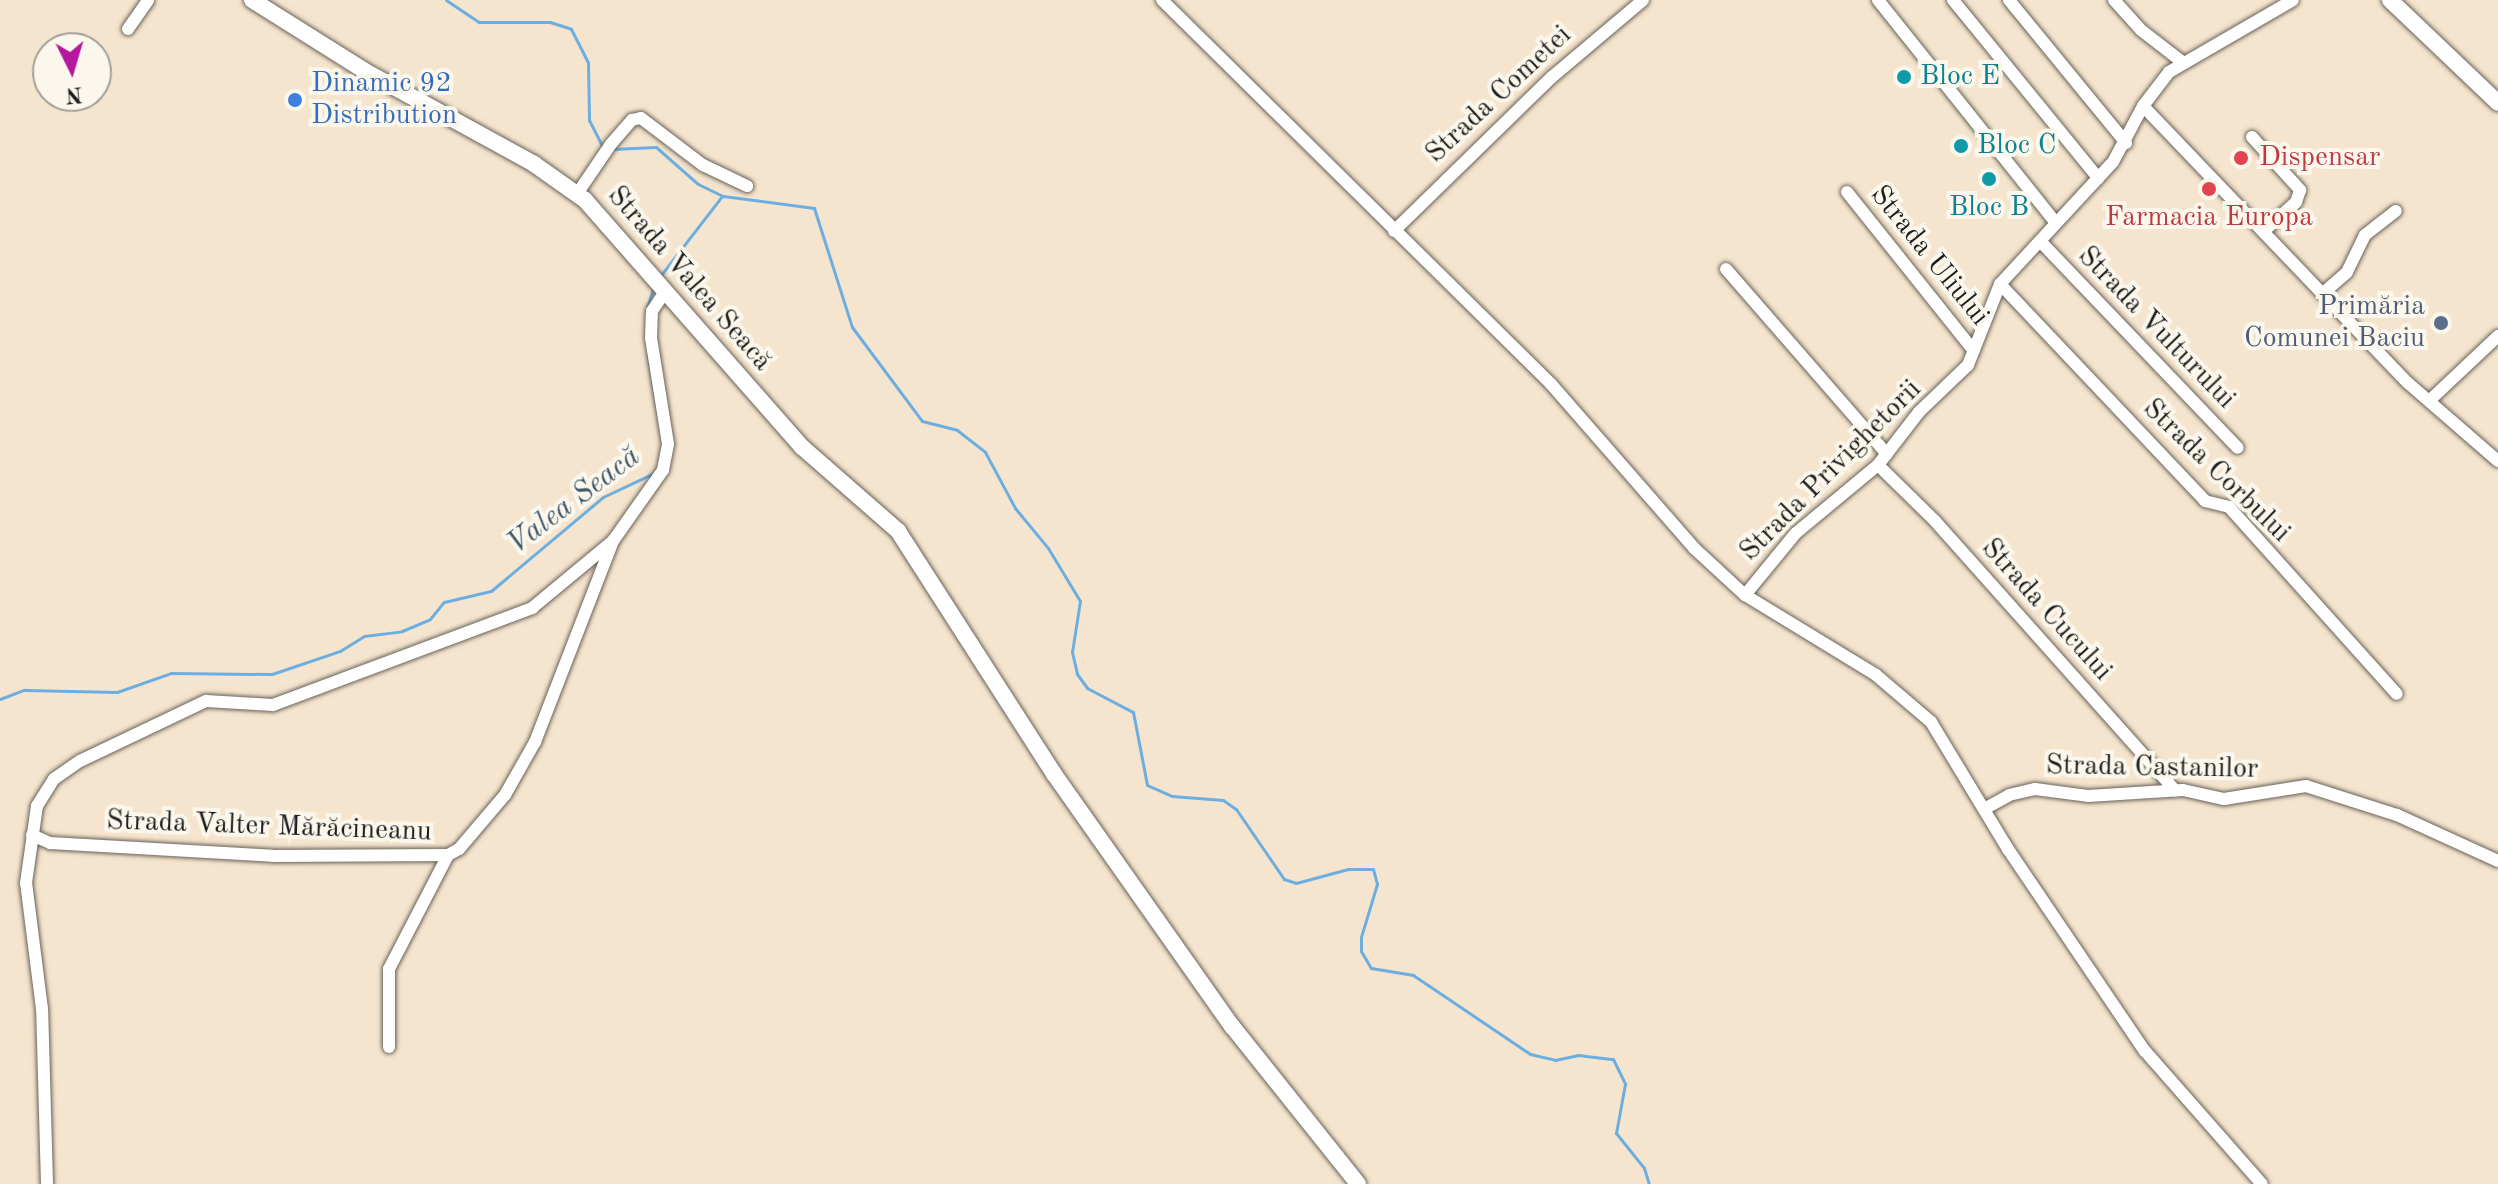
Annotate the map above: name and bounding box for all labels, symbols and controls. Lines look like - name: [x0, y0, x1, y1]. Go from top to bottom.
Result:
- street label: Strada Cometei: [1419, 19, 1579, 171]
- north arrow: [32, 32, 112, 112]
- place label: Bloc E: [1920, 60, 2000, 94]
- place label: Dinamic 92 Distribution: [311, 67, 457, 133]
- marker: Bloc E: [1895, 68, 1913, 86]
- text: N: [65, 82, 83, 106]
- marker: Dinamic 92 Distribution: [286, 91, 304, 109]
- place label: Bloc C: [1977, 129, 2057, 163]
- marker: Bloc C: [1952, 137, 1970, 155]
- place label: Dispensar: [2259, 141, 2381, 175]
- marker: Dispensar: [2230, 147, 2252, 169]
- marker: Bloc B: [1980, 170, 1998, 188]
- street label: Strada Uliului: [1862, 179, 1996, 333]
- street label: Strada Valea Seacă: [599, 180, 779, 378]
- marker: Farmacia Europa: [2200, 180, 2218, 198]
- place label: Bloc B: [1949, 191, 2029, 225]
- place label: Farmacia Europa: [2105, 201, 2313, 235]
- street label: Strada Vulturului: [2070, 240, 2242, 416]
- place label: Primăria Comunei Baciu: [2244, 290, 2425, 356]
- marker: Primăria Comunei Baciu: [2432, 314, 2450, 332]
- street label: Strada Privighetorii: [1733, 373, 1929, 569]
- street label: Strada Corbului: [2135, 392, 2297, 550]
- water label: Valea Seacă: [500, 439, 648, 563]
- street label: Strada Cucului: [1973, 532, 2119, 688]
- street label: Strada Castanilor: [2045, 749, 2259, 787]
- street label: Strada Valter Mărăcineanu: [106, 805, 432, 849]

